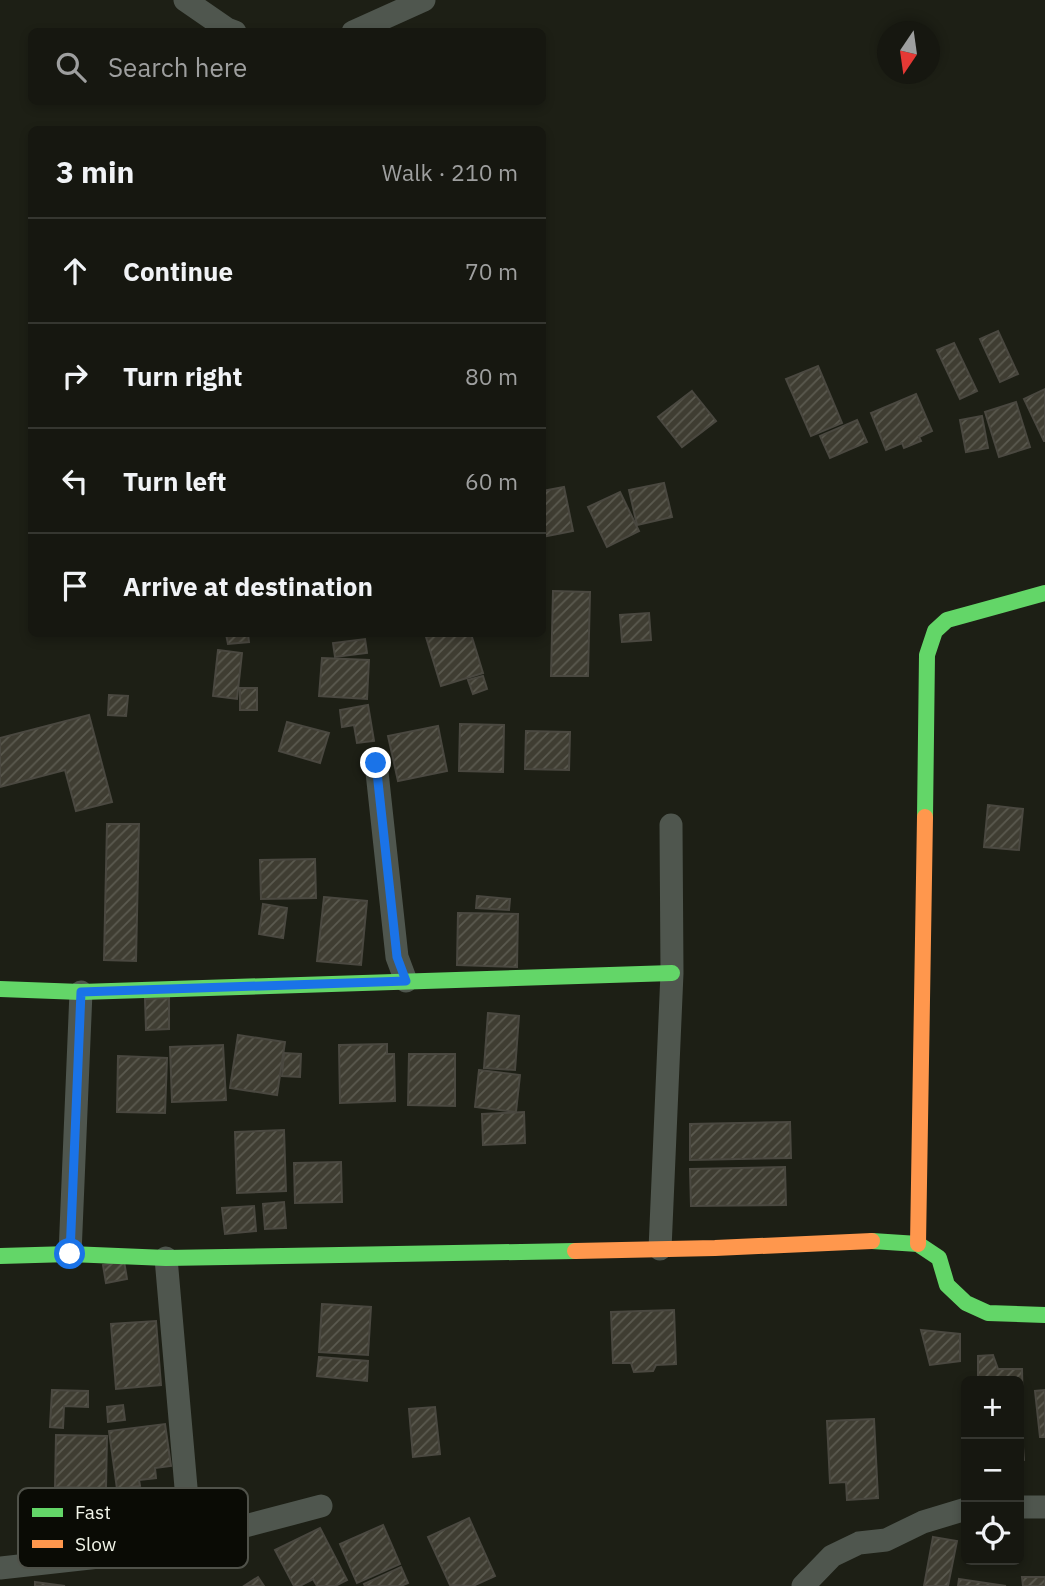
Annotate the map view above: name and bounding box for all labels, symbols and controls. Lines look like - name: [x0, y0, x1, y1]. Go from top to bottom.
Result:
- north arrow: [877, 21, 940, 84]
- search box: [28, 28, 546, 105]
- icon: search: [52, 48, 90, 86]
- text: Search here: [108, 50, 247, 84]
- text: 3 min: [56, 152, 134, 191]
- text: Walk · 210 m: [382, 157, 518, 187]
- icon: ahead: [56, 252, 94, 290]
- text: Continue: [123, 254, 233, 288]
- text: 70 m: [465, 256, 518, 286]
- icon: right: [56, 357, 94, 395]
- text: Turn right: [123, 359, 242, 393]
- text: 80 m: [465, 361, 518, 391]
- icon: left: [56, 462, 94, 500]
- text: Turn left: [123, 464, 226, 498]
- text: 60 m: [465, 466, 518, 496]
- icon: arrive: [56, 567, 94, 605]
- text: Arrive at destination: [123, 569, 373, 603]
- route end: [360, 747, 391, 778]
- route start: [54, 1238, 85, 1269]
- map controls: [961, 1376, 1024, 1565]
- button: +: [961, 1376, 1024, 1439]
- button: −: [961, 1439, 1024, 1502]
- legend: [18, 1488, 248, 1568]
- text: Fast: [75, 1500, 111, 1524]
- button: locate: [961, 1502, 1024, 1565]
- text: Slow: [75, 1532, 116, 1556]

